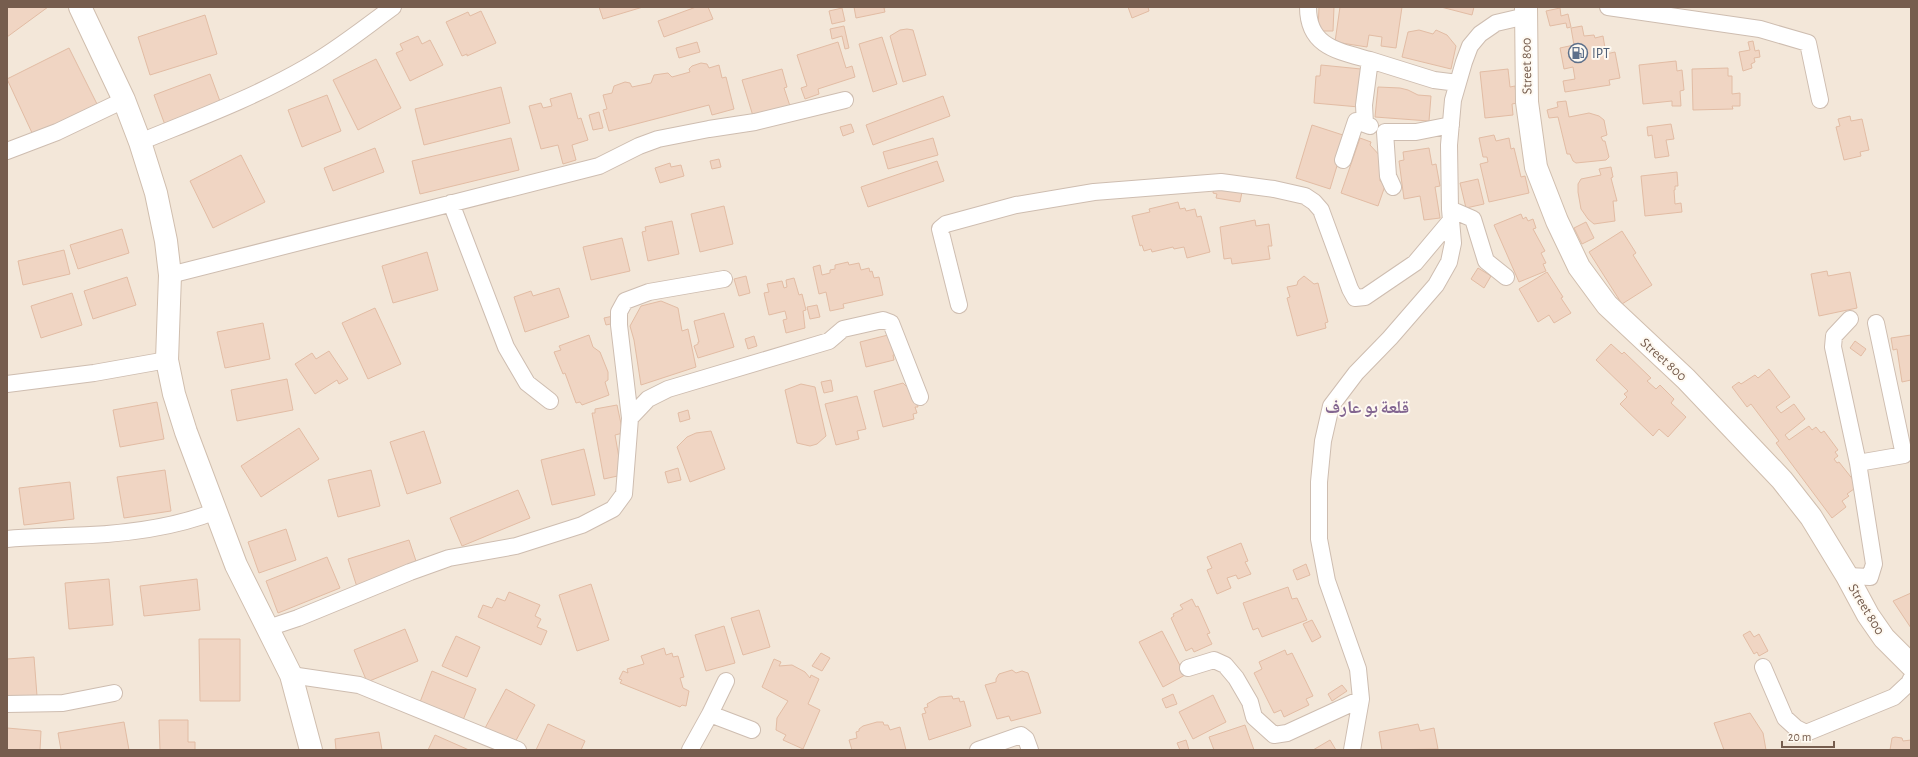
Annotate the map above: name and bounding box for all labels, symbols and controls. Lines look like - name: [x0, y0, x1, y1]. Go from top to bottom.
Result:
- street label: Street 800: [1520, 38, 1534, 94]
- fuel station icon: IPT: [1567, 42, 1589, 64]
- place label: IPT: [1592, 47, 1610, 61]
- street label: Street 800: [1638, 336, 1689, 384]
- district label: قلعة بو عارف: [1325, 399, 1409, 418]
- street label: Street 800: [1846, 582, 1887, 637]
- scale bar: [1782, 723, 1834, 749]
- text: 20 m: [1788, 731, 1811, 743]

